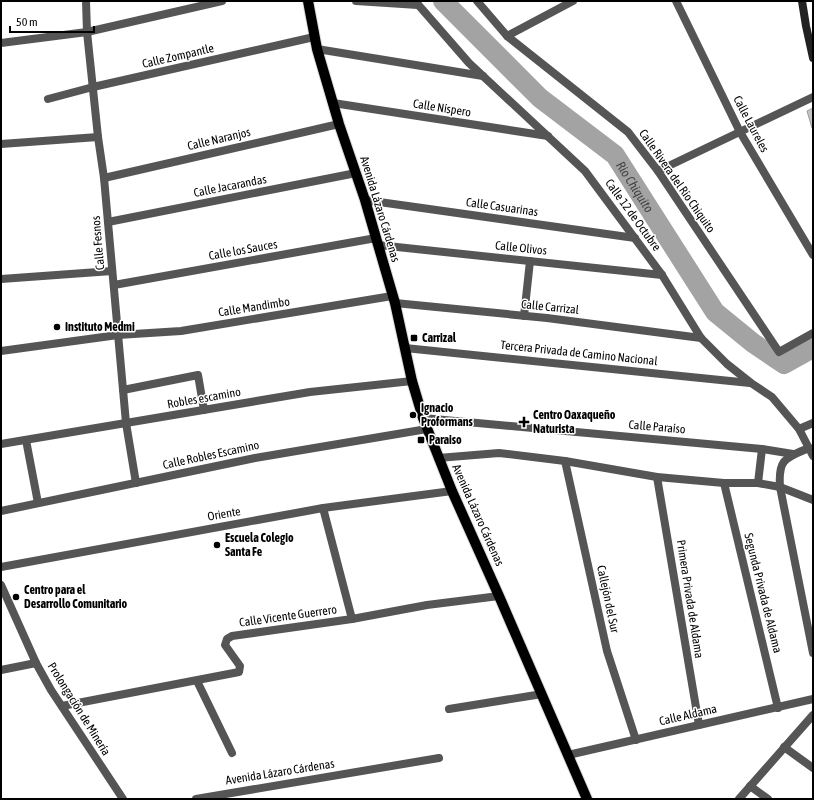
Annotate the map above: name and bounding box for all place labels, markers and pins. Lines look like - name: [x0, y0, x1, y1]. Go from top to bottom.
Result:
- place label: Instituto Medmi: [65, 320, 135, 334]
- marker: Instituto Medmi: [52, 322, 62, 332]
- place label: Carrizal: [422, 331, 457, 345]
- marker: Carrizal: [409, 333, 419, 343]
- place label: Ignacio Proformans: [421, 401, 474, 429]
- place label: Centro Oaxaqueño Naturista: [533, 408, 616, 436]
- marker: Ignacio Proformans: [408, 410, 418, 420]
- marker: Centro Oaxaqueño Naturista: [518, 416, 530, 428]
- place label: Paraiso: [429, 433, 462, 447]
- marker: Paraiso: [416, 435, 426, 445]
- place label: Escuela Colegio Santa Fe: [225, 531, 294, 559]
- marker: Escuela Colegio Santa Fe: [212, 540, 222, 550]
- place label: Centro para el Desarrollo Comunitario: [24, 583, 128, 611]
- marker: Centro para el Desarrollo Comunitario: [11, 592, 21, 602]

